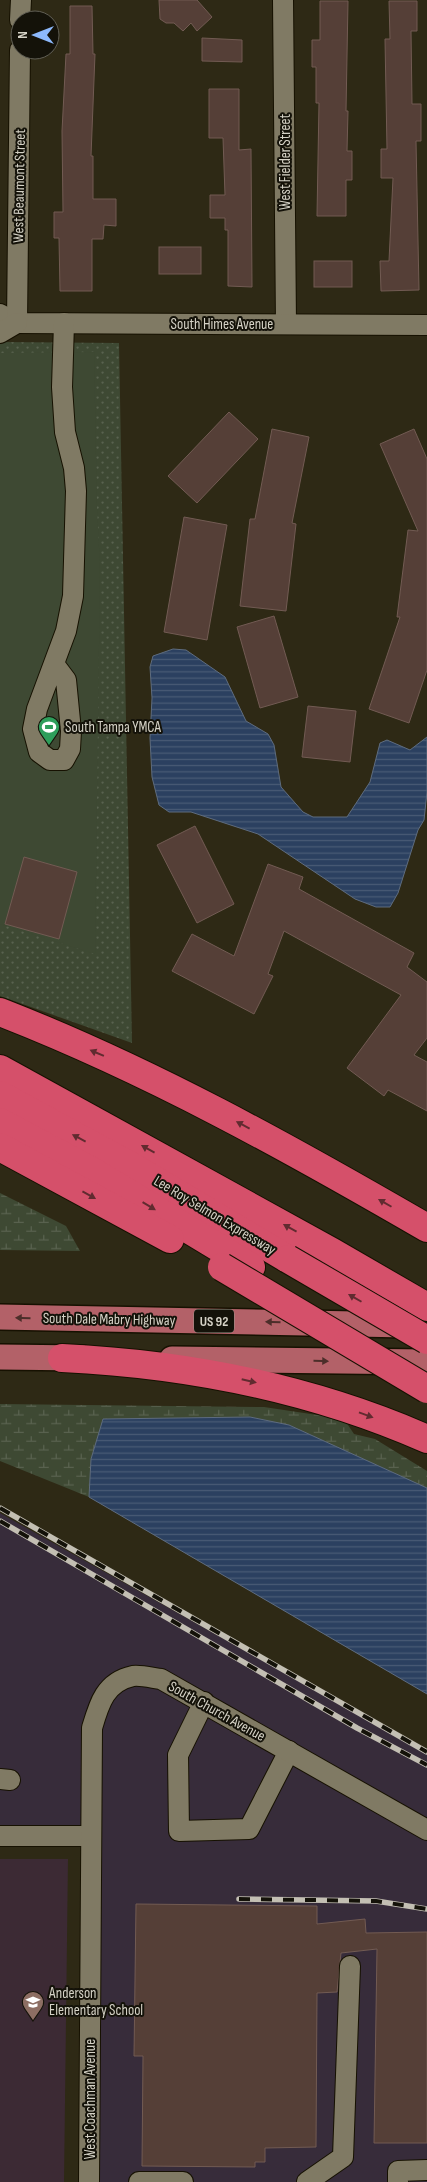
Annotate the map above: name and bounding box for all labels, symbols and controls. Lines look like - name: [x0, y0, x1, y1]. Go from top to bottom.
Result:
- north arrow: [10, 10, 60, 60]
- text: N: [14, 31, 31, 39]
- street label: West Fielder Street: [276, 114, 295, 210]
- street label: West Beaumont Street: [9, 129, 30, 243]
- street label: South Himes Avenue: [171, 315, 273, 334]
- sports icon: South Tampa YMCA: [37, 715, 61, 746]
- place label: South Tampa YMCA: [65, 718, 162, 737]
- one-way arrow: [90, 1049, 104, 1057]
- one-way arrow: [235, 1121, 250, 1129]
- one-way arrow: [72, 1134, 86, 1142]
- one-way arrow: [141, 1145, 154, 1154]
- street label: Lee Roy Selmon Expressway: [150, 1171, 279, 1260]
- one-way arrow: [83, 1190, 96, 1199]
- one-way arrow: [378, 1199, 391, 1208]
- one-way arrow: [143, 1201, 156, 1210]
- one-way arrow: [283, 1224, 296, 1233]
- one-way arrow: [348, 1293, 361, 1302]
- street label: South Dale Mabry Highway: [43, 1309, 176, 1330]
- road number: US 92: [194, 1310, 234, 1332]
- one-way arrow: [15, 1314, 31, 1322]
- one-way arrow: [265, 1318, 281, 1326]
- one-way arrow: [313, 1357, 329, 1365]
- one-way arrow: [241, 1377, 256, 1385]
- one-way arrow: [359, 1412, 374, 1419]
- street label: South Church Avenue: [165, 1677, 269, 1746]
- place label: Anderson Elementary School: [48, 1984, 143, 2020]
- school or university icon: Anderson Elementary School: [21, 1990, 45, 2021]
- street label: West Coachman Avenue: [81, 2039, 100, 2159]

